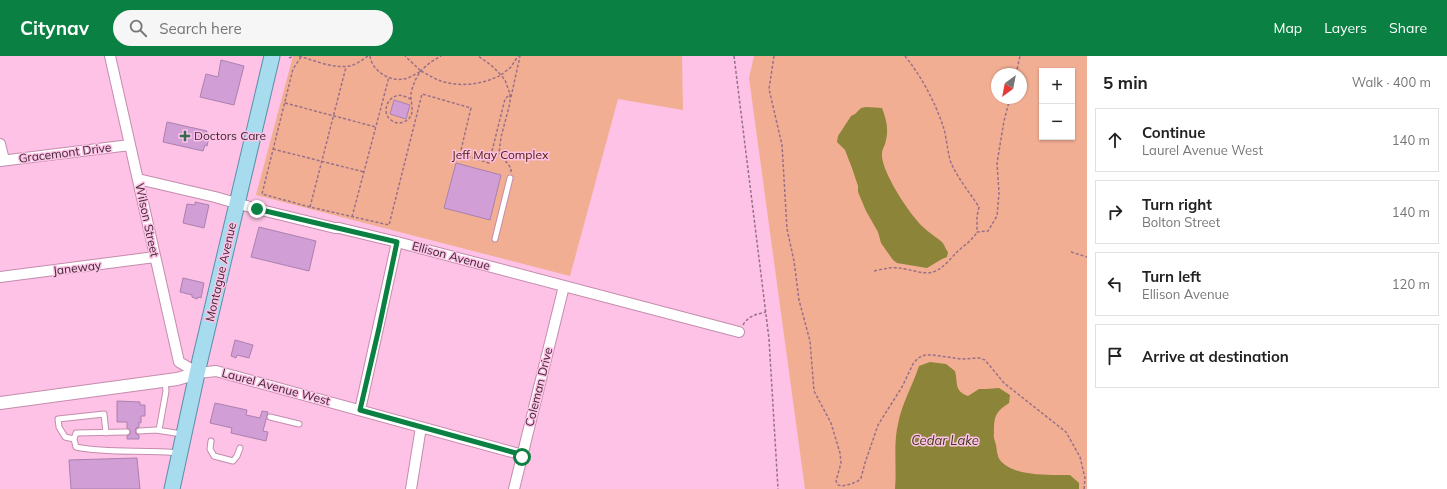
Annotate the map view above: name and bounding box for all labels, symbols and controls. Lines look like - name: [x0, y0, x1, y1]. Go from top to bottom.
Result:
- search box: [113, 10, 393, 46]
- text: Citynav: [20, 16, 89, 40]
- icon: search: [127, 17, 149, 39]
- text: Search here: [159, 19, 242, 38]
- text: Map: [1273, 19, 1302, 37]
- text: Layers: [1324, 19, 1367, 37]
- text: Share: [1389, 19, 1427, 37]
- north arrow: [991, 68, 1027, 104]
- map controls: [1039, 68, 1075, 140]
- button: +: [1039, 68, 1075, 104]
- text: 5 min: [1103, 72, 1148, 93]
- text: Walk · 400 m: [1352, 74, 1431, 90]
- button: −: [1039, 104, 1075, 140]
- text: Continue: [1142, 123, 1205, 142]
- place label: Doctors Care: [194, 128, 266, 143]
- icon: ahead: [1104, 129, 1126, 151]
- marker: Doctors Care: [179, 130, 191, 142]
- text: 140 m: [1392, 132, 1430, 148]
- street label: Gracemont Drive: [18, 139, 112, 166]
- text: Laurel Avenue West: [1142, 142, 1263, 158]
- park label: Jeff May Complex: [452, 147, 549, 162]
- street label: Wilson Street: [132, 182, 163, 258]
- text: Turn right: [1142, 195, 1212, 214]
- route end: [248, 200, 266, 218]
- icon: right: [1104, 201, 1126, 223]
- text: 140 m: [1392, 204, 1430, 220]
- text: Bolton Street: [1142, 214, 1220, 230]
- street label: Montague Avenue: [202, 221, 239, 323]
- street label: Ellison Avenue: [410, 238, 492, 273]
- street label: Janeway: [52, 257, 103, 278]
- text: Turn left: [1142, 267, 1201, 286]
- icon: left: [1104, 273, 1126, 295]
- text: 120 m: [1392, 276, 1430, 292]
- text: Ellison Avenue: [1142, 286, 1229, 302]
- icon: arrive: [1104, 345, 1126, 367]
- street label: Coleman Drive: [521, 346, 556, 428]
- text: Arrive at destination: [1142, 347, 1289, 366]
- street label: Laurel Avenue West: [220, 365, 332, 408]
- water label: Cedar Lake: [911, 432, 979, 448]
- route start: [513, 448, 531, 466]

